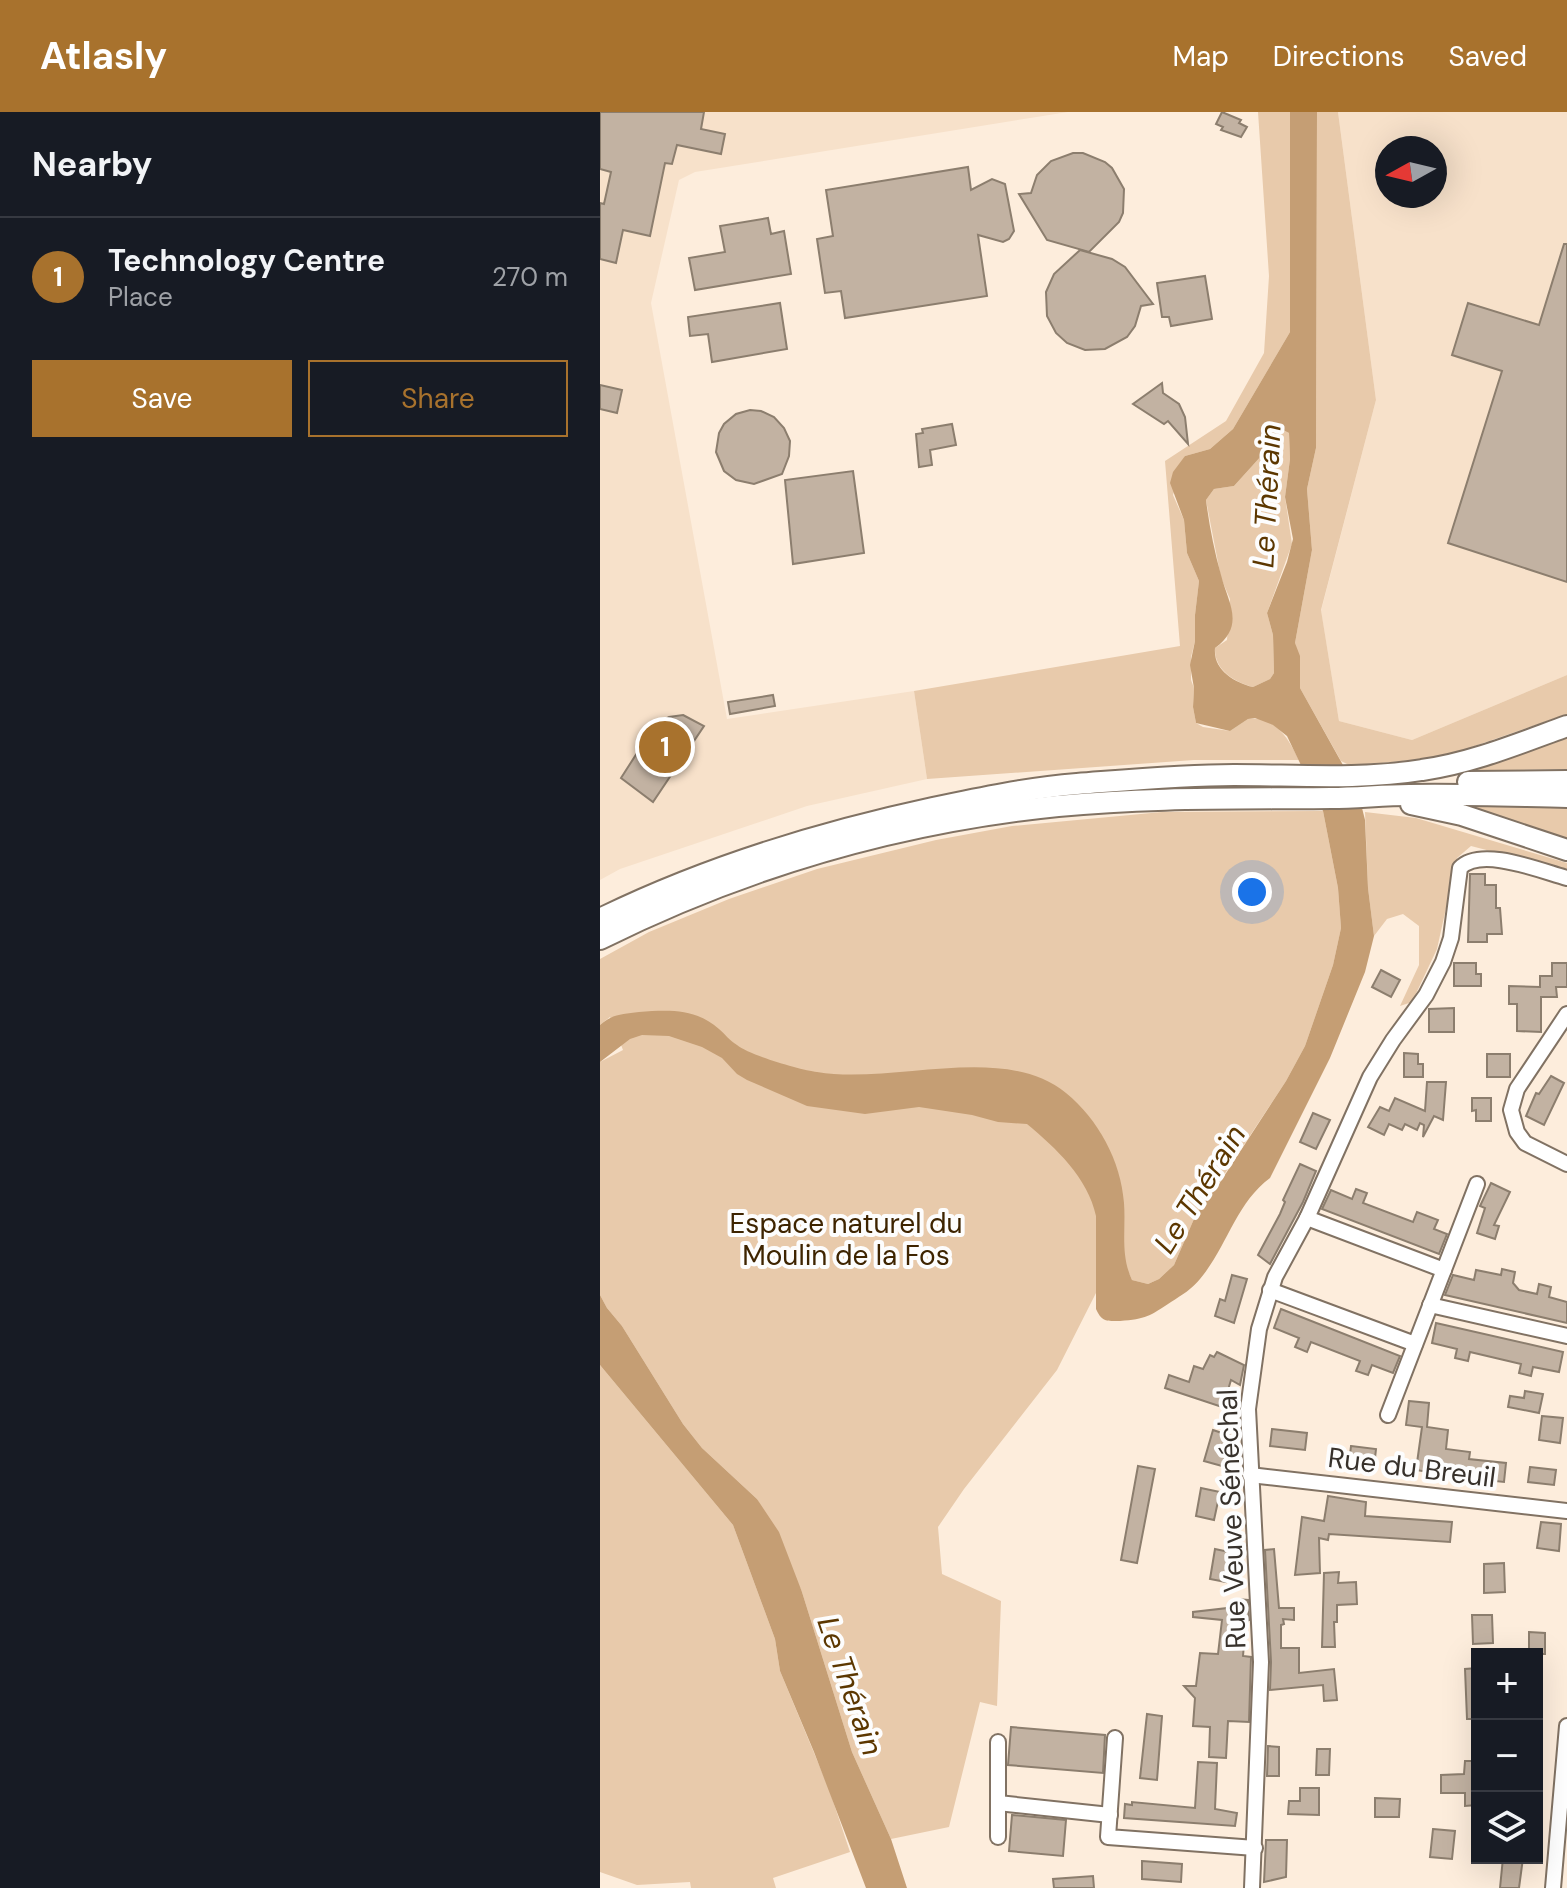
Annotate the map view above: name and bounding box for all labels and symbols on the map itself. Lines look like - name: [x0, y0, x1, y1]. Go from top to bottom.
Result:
- north arrow: [1375, 136, 1447, 208]
- water label: Le Thérain: [1243, 423, 1290, 569]
- pin: 1: [639, 717, 691, 777]
- your location: [1232, 872, 1272, 912]
- water label: Le Thérain: [1145, 1117, 1254, 1260]
- park label: Espace naturel du Moulin de la Fos: [730, 1205, 962, 1274]
- street label: Rue Veuve Sénéchal: [1208, 1388, 1255, 1650]
- street label: Rue du Breuil: [1326, 1439, 1498, 1496]
- water label: Le Thérain: [809, 1611, 892, 1760]

